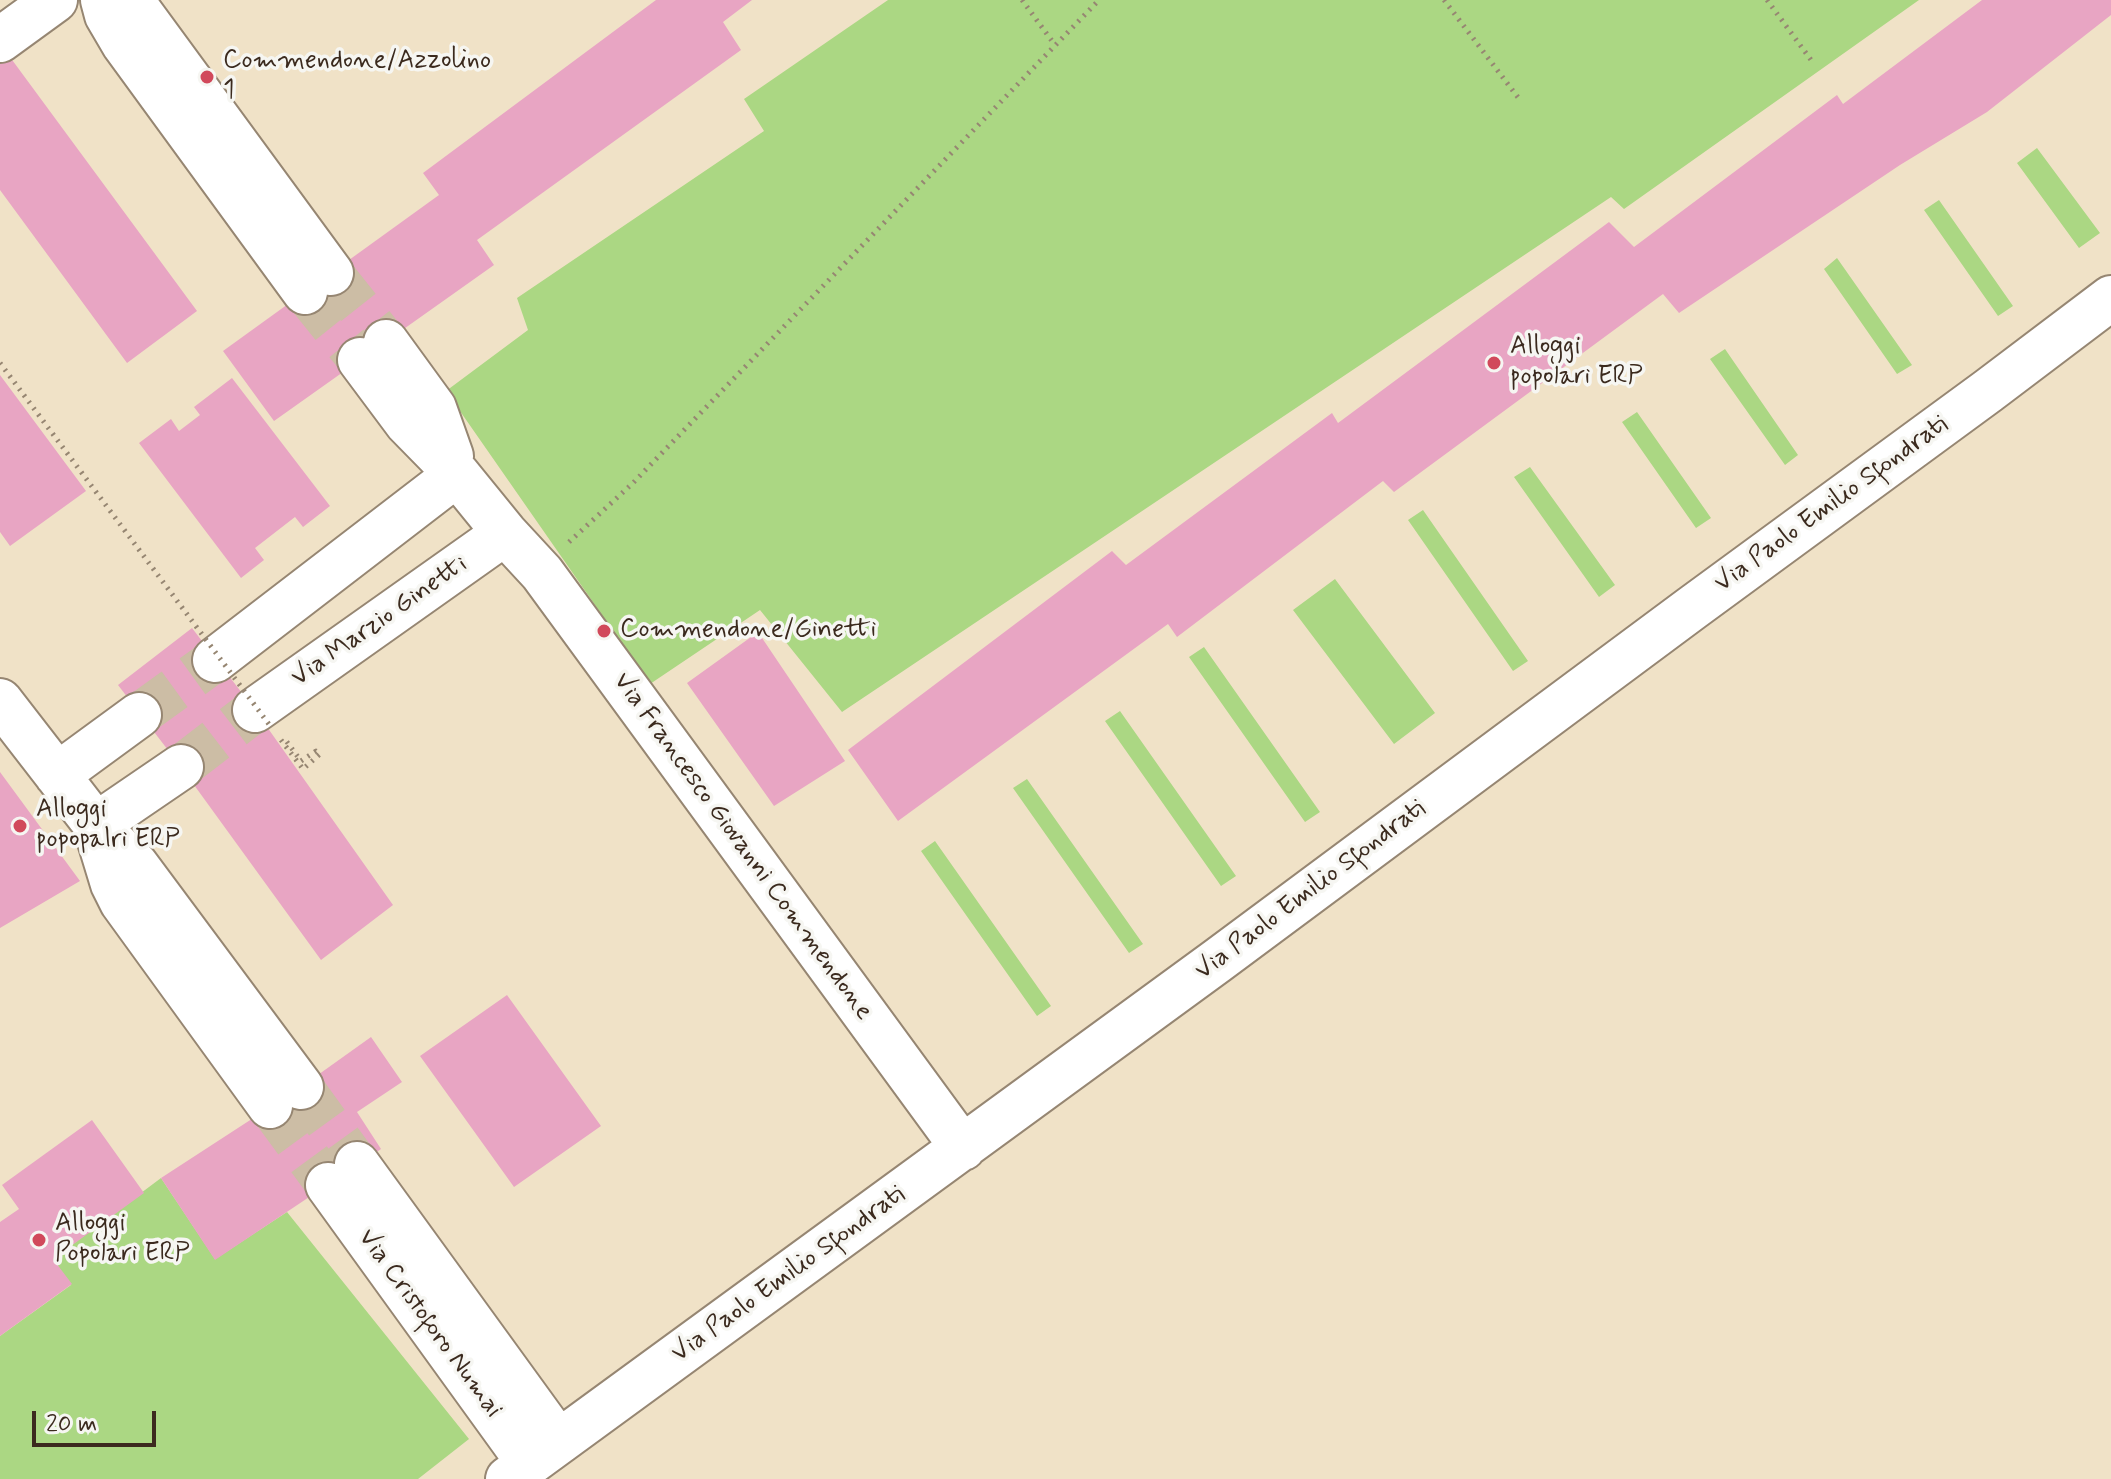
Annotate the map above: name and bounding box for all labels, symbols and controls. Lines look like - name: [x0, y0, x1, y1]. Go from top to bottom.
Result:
- place label: Commendone/Azzolino 1: [223, 46, 491, 108]
- marker: Commendone/Azzolino 1: [198, 68, 216, 86]
- place label: Alloggi popolari ERP: [1510, 332, 1643, 394]
- marker: Alloggi popolari ERP: [1485, 354, 1503, 372]
- street label: Via Paolo Emilio Sfondrati: [1709, 410, 1955, 600]
- street label: Via Marzio Ginetti: [286, 550, 474, 694]
- place label: Commendone/Ginetti: [620, 615, 876, 647]
- marker: Commendone/Ginetti: [595, 622, 613, 640]
- street label: Via Francesco Giovanni Commendone: [605, 667, 879, 1027]
- street label: Via Paolo Emilio Sfondrati: [1189, 794, 1433, 988]
- place label: Alloggi popopalri ERP: [36, 795, 180, 856]
- marker: Alloggi popopalri ERP: [11, 817, 29, 835]
- street label: Via Paolo Emilio Sfondrati: [666, 1180, 912, 1370]
- place label: Alloggi Popolari ERP: [55, 1209, 190, 1270]
- street label: Via Cristoforo Numai: [350, 1224, 508, 1424]
- marker: Alloggi Popolari ERP: [30, 1231, 48, 1249]
- scale bar: [36, 1395, 160, 1445]
- text: 20 m: [46, 1409, 97, 1440]

